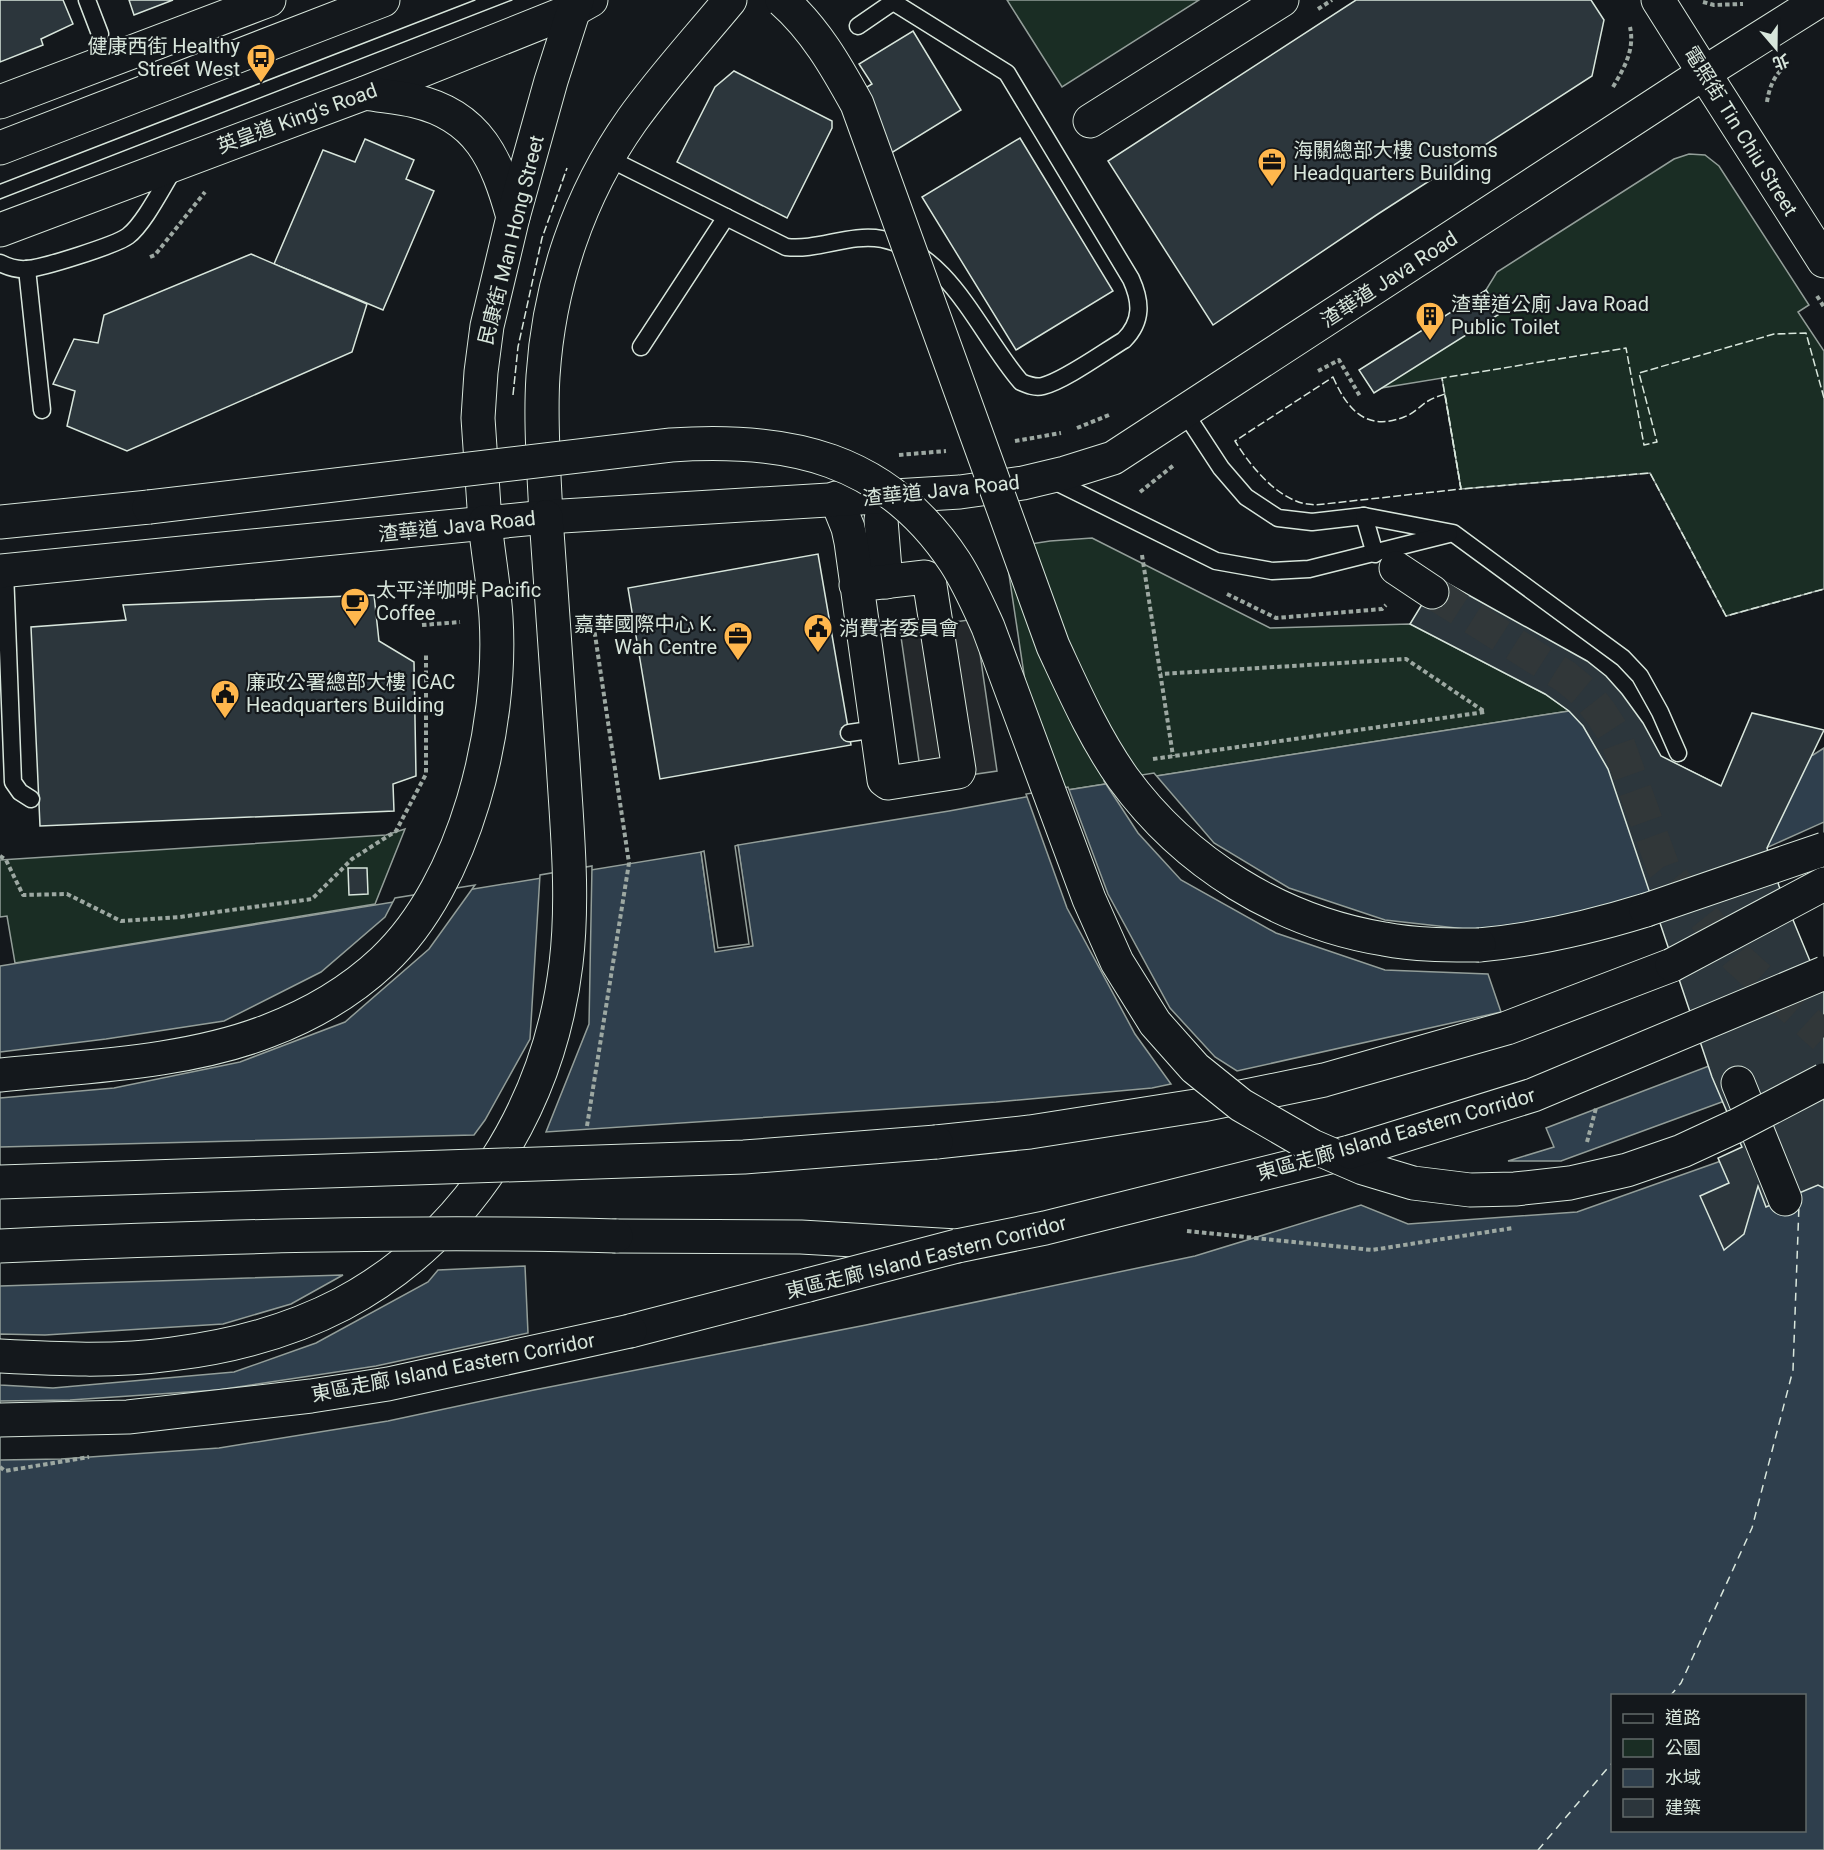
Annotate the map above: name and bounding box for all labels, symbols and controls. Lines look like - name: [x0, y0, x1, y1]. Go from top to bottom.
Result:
- north arrow: [1746, 18, 1806, 78]
- place label: 健康西街 Healthy Street West: [87, 34, 241, 81]
- bus stop icon: 健康西街 Healthy Street West: [245, 42, 277, 84]
- street label: 電照街 Tin Chiu Street: [1679, 42, 1803, 220]
- text: 北: [1770, 50, 1792, 73]
- street label: 英皇道 King's Road: [214, 78, 380, 158]
- street label: 民康街 Man Hong Street: [473, 133, 549, 347]
- place label: 海關總部大樓 Customs Headquarters Building: [1293, 138, 1498, 185]
- office icon: 海關總部大樓 Customs Headquarters Building: [1256, 146, 1288, 188]
- street label: 渣華道 Java Road: [1316, 226, 1462, 332]
- place label: 渣華道公廁 Java Road Public Toilet: [1451, 292, 1649, 339]
- building icon: 渣華道公廁 Java Road Public Toilet: [1414, 300, 1446, 342]
- street label: 渣華道 Java Road: [861, 470, 1021, 510]
- street label: 渣華道 Java Road: [377, 506, 537, 546]
- place label: 太平洋咖啡 Pacific Coffee: [376, 578, 541, 625]
- cafe icon: 太平洋咖啡 Pacific Coffee: [339, 586, 371, 628]
- place label: 嘉華國際中心 K. Wah Centre: [574, 612, 717, 659]
- public building icon: 消費者委員會: [802, 612, 834, 654]
- place label: 消費者委員會: [839, 616, 959, 640]
- office icon: 嘉華國際中心 K. Wah Centre: [722, 620, 754, 662]
- place label: 廉政公署總部大樓 ICAC Headquarters Building: [246, 670, 455, 717]
- public building icon: 廉政公署總部大樓 ICAC Headquarters Building: [209, 678, 241, 720]
- street label: 東區走廊 Island Eastern Corridor: [1254, 1083, 1538, 1185]
- street label: 東區走廊 Island Eastern Corridor: [783, 1210, 1069, 1304]
- street label: 東區走廊 Island Eastern Corridor: [309, 1328, 597, 1406]
- legend: [1611, 1694, 1806, 1832]
- text: 道路: [1665, 1707, 1701, 1728]
- text: 公園: [1665, 1737, 1701, 1758]
- text: 水域: [1665, 1767, 1701, 1788]
- text: 建築: [1665, 1797, 1701, 1818]

